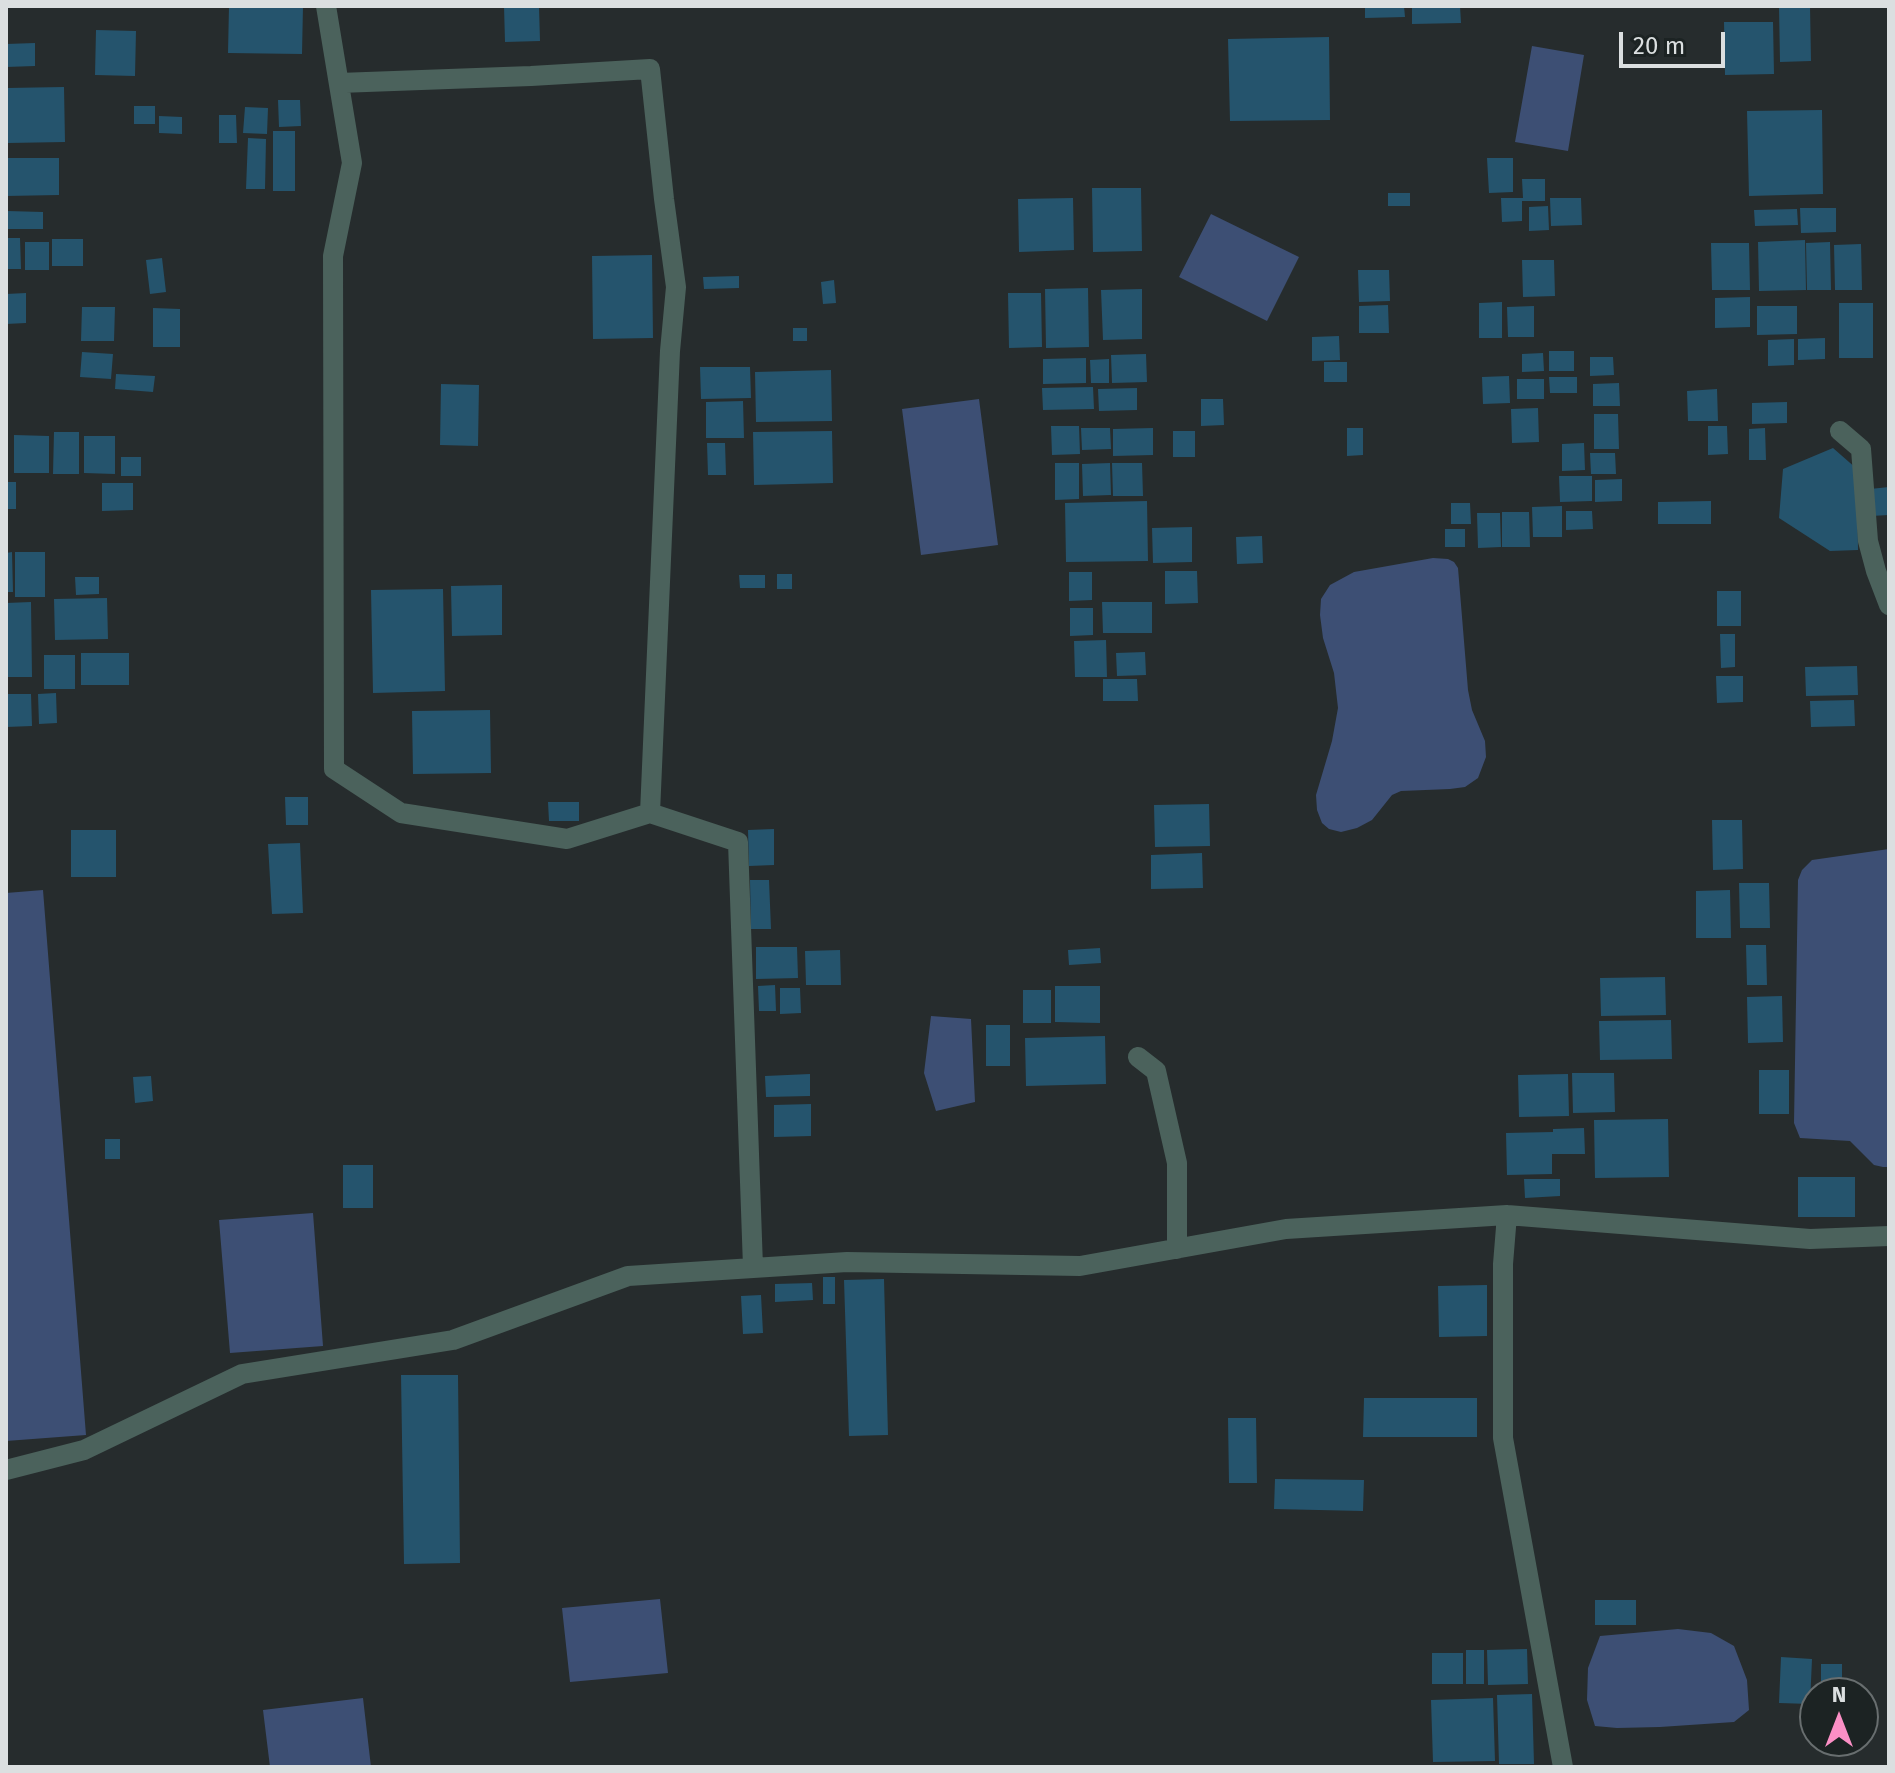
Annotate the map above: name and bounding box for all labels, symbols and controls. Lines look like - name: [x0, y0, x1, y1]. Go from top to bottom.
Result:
- scale bar: [1623, 16, 1729, 66]
- text: 20 m: [1633, 32, 1685, 60]
- north arrow: [1799, 1677, 1879, 1757]
- text: N: [1832, 1681, 1846, 1708]

